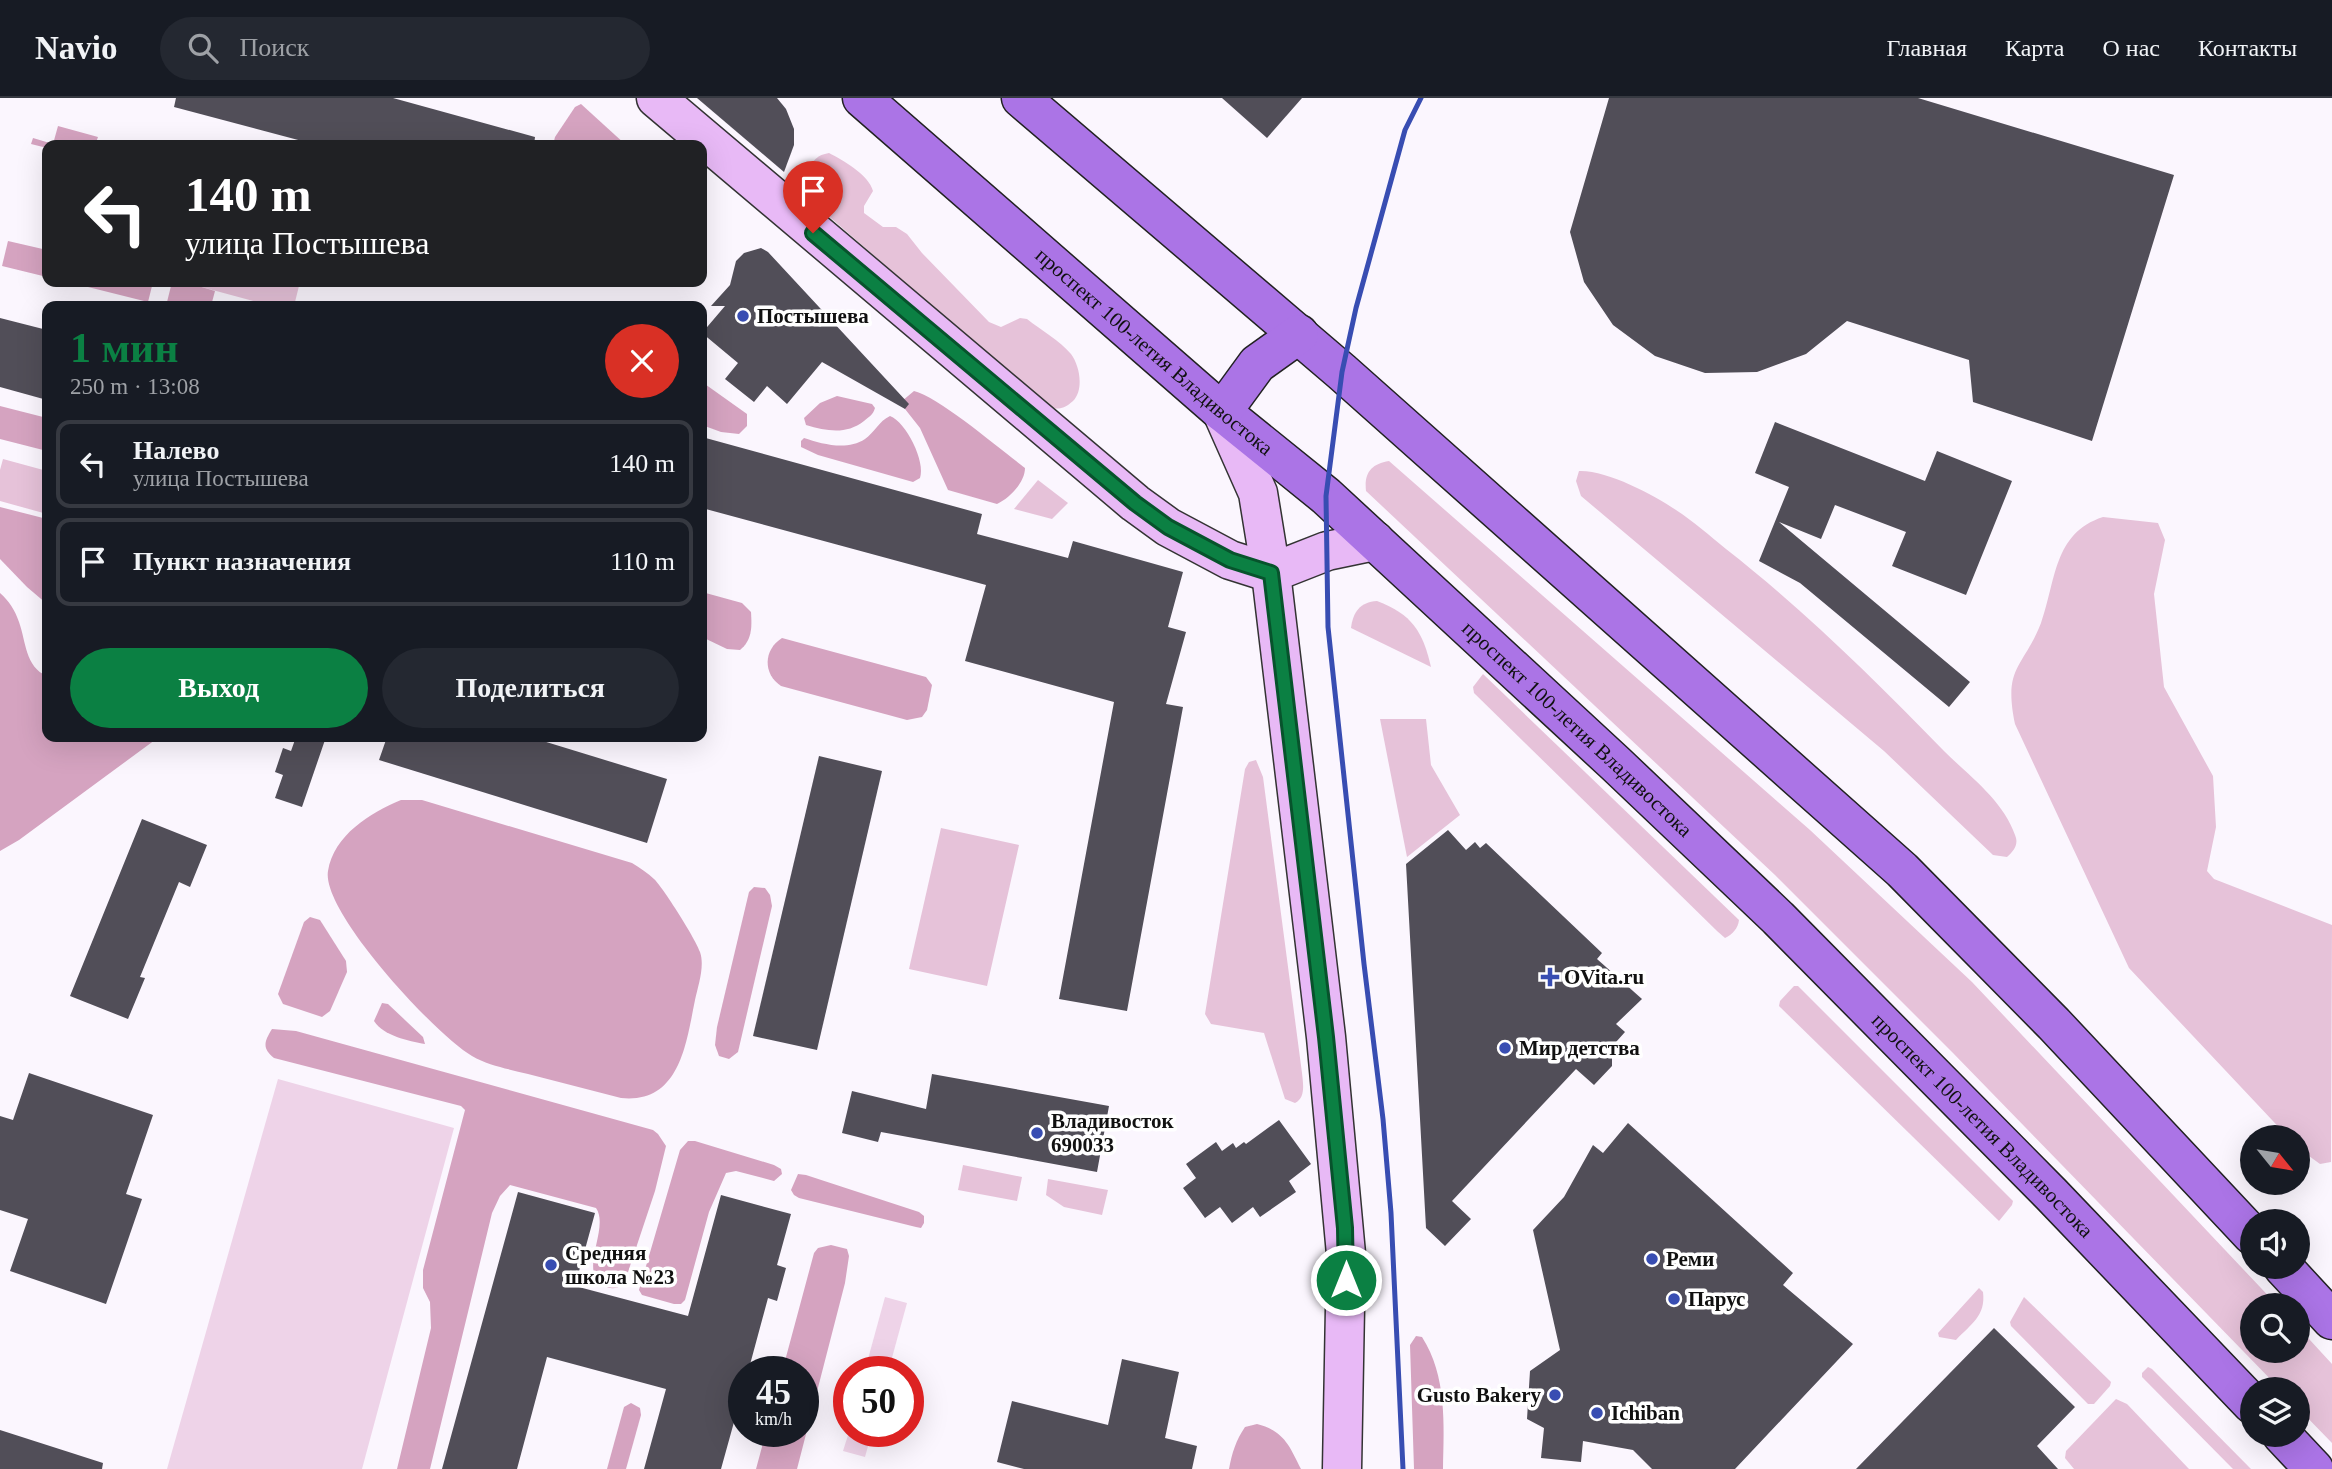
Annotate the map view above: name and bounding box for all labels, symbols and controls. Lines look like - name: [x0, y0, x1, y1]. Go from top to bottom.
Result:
- search box: [160, 17, 650, 80]
- icon: search: [184, 29, 222, 67]
- text: Navio: [35, 30, 118, 66]
- text: Поиск: [240, 33, 309, 62]
- text: Главная: [1886, 35, 1967, 61]
- text: Карта: [2005, 35, 2064, 61]
- text: О нас: [2102, 35, 2160, 61]
- text: Контакты: [2198, 35, 2297, 61]
- pin: [783, 161, 843, 233]
- text: 140 m: [185, 167, 312, 222]
- icon: left: [70, 168, 161, 259]
- icon: arrive: [794, 172, 832, 210]
- text: улица Постышева: [185, 225, 429, 261]
- street label: проспект 100-летия Владивостока: [1031, 243, 1278, 461]
- place label: Постышева: [757, 304, 869, 328]
- marker: Постышева: [735, 308, 751, 324]
- button: close: [605, 324, 679, 398]
- text: 1 мин: [70, 325, 179, 371]
- text: 250 m · 13:08: [70, 374, 200, 399]
- text: Налево: [133, 436, 219, 465]
- icon: left: [74, 445, 112, 483]
- text: 140 m: [609, 449, 675, 478]
- text: улица Постышева: [133, 466, 309, 491]
- icon: arrive: [74, 543, 112, 581]
- text: Пункт назначения: [133, 547, 351, 576]
- text: 110 m: [610, 547, 675, 576]
- street label: проспект 100-летия Владивостока: [1457, 616, 1698, 842]
- button: Выход: [70, 648, 368, 728]
- button: Поделиться: [382, 648, 679, 728]
- place label: OVita.ru: [1564, 965, 1645, 989]
- marker: OVita.ru: [1542, 969, 1558, 985]
- street label: проспект 100-летия Владивостока: [1867, 1008, 2099, 1243]
- place label: Мир детства: [1519, 1036, 1640, 1060]
- marker: Мир детства: [1497, 1040, 1513, 1056]
- place label: Владивосток 690033: [1051, 1109, 1175, 1157]
- marker: Владивосток 690033: [1029, 1125, 1045, 1141]
- north arrow: [2240, 1125, 2310, 1195]
- map controls: [2240, 1125, 2310, 1447]
- button: sound: [2240, 1209, 2310, 1279]
- place label: Средняя школа №23: [565, 1241, 674, 1289]
- position arrow: [1309, 1243, 1383, 1317]
- place label: Реми: [1666, 1247, 1714, 1271]
- marker: Реми: [1644, 1251, 1660, 1267]
- marker: Средняя школа №23: [543, 1257, 559, 1273]
- place label: Парус: [1688, 1287, 1745, 1311]
- marker: Парус: [1666, 1291, 1682, 1307]
- button: search: [2240, 1293, 2310, 1363]
- speed limit sign: 50: [833, 1356, 924, 1447]
- text: 45: [756, 1373, 791, 1412]
- button: layers: [2240, 1377, 2310, 1447]
- place label: Gusto Bakery: [1417, 1383, 1541, 1407]
- marker: Gusto Bakery: [1547, 1387, 1563, 1403]
- place label: Ichiban: [1611, 1401, 1680, 1425]
- marker: Ichiban: [1589, 1405, 1605, 1421]
- text: km/h: [755, 1409, 792, 1429]

